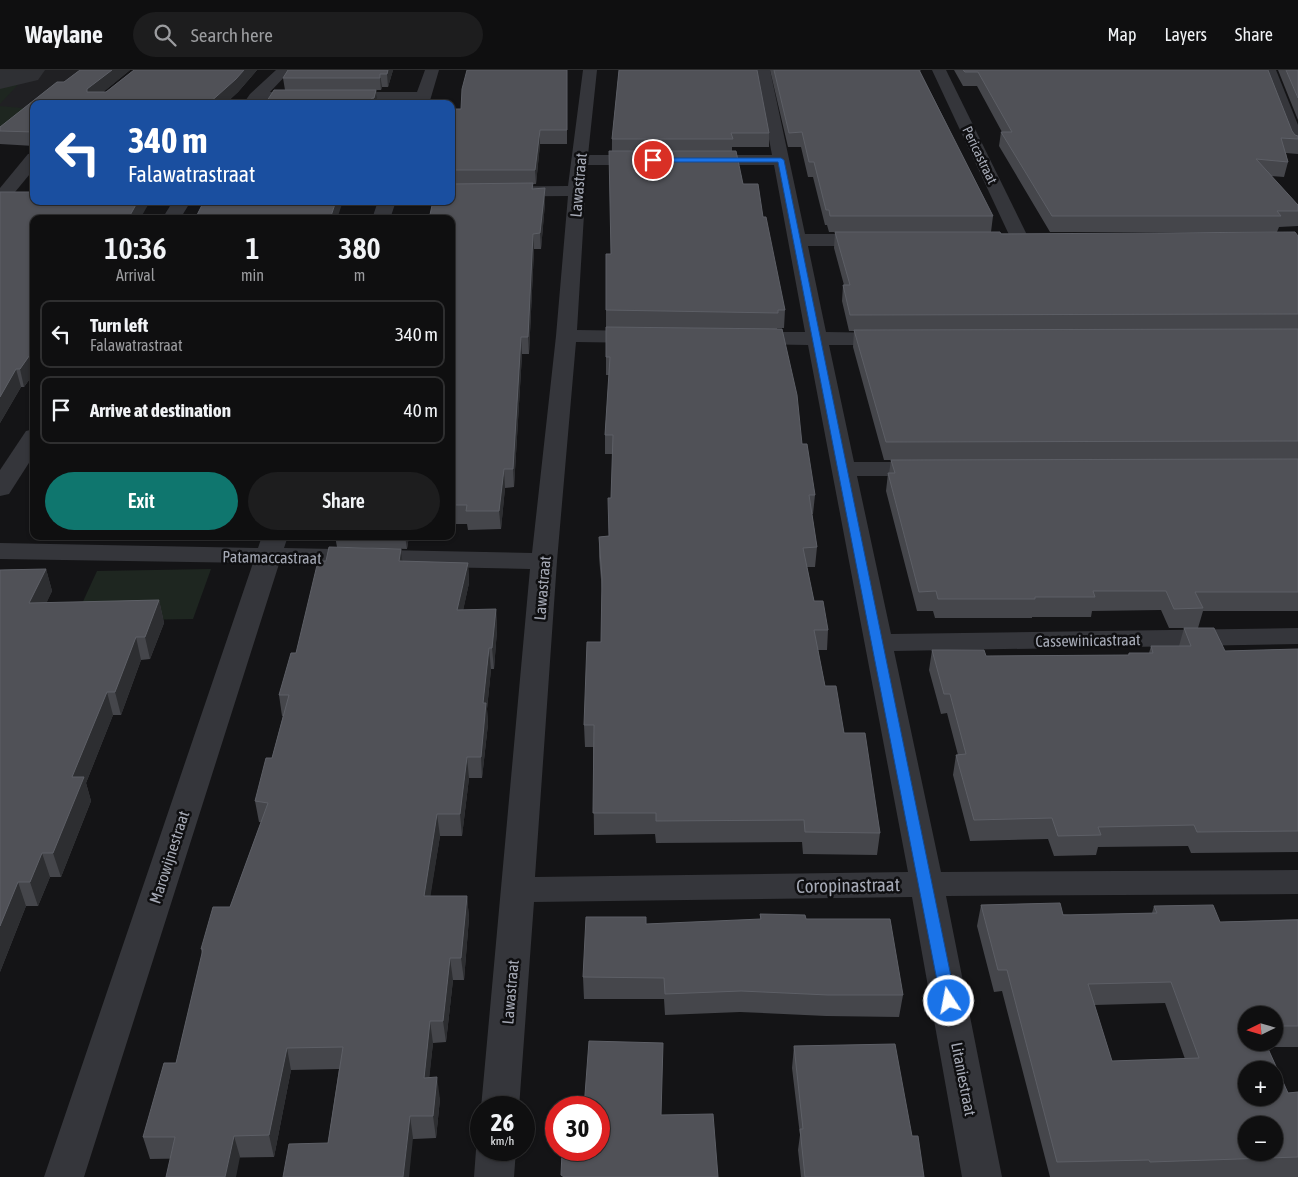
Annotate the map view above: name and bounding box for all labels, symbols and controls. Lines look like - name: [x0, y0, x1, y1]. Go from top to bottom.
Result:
- search box: [133, 12, 483, 57]
- text: Waylane: [25, 21, 103, 48]
- icon: search: [151, 21, 179, 49]
- text: Search here: [191, 24, 273, 46]
- text: Map: [1107, 24, 1136, 45]
- text: Layers: [1164, 24, 1207, 45]
- text: Share: [1235, 24, 1273, 45]
- icon: left: [45, 120, 110, 185]
- text: 340 m: [128, 120, 207, 160]
- street label: Pericastraat: [959, 124, 1001, 186]
- pin: [632, 139, 674, 181]
- icon: arrive: [639, 146, 667, 174]
- street label: Lawastraat: [566, 152, 590, 218]
- text: Falawatrastraat: [128, 161, 255, 187]
- text: 10:36: [104, 231, 167, 265]
- text: 1: [245, 231, 260, 265]
- text: 380: [338, 231, 381, 265]
- text: Arrival: [116, 266, 155, 284]
- text: min: [241, 266, 264, 284]
- text: m: [354, 266, 365, 284]
- text: Turn left: [90, 314, 148, 336]
- icon: left: [47, 320, 75, 348]
- text: 340 m: [395, 323, 438, 345]
- text: Falawatrastraat: [90, 336, 183, 354]
- icon: arrive: [47, 396, 75, 424]
- text: Arrive at destination: [90, 399, 231, 421]
- text: 40 m: [404, 399, 438, 421]
- button: Exit: [45, 472, 238, 530]
- button: Share: [248, 472, 440, 530]
- street label: Patamaccastraat: [222, 547, 322, 567]
- street label: Lawastraat: [530, 555, 554, 621]
- street label: Cassewinicastraat: [1035, 630, 1141, 650]
- street label: Marowijnestraat: [146, 808, 194, 906]
- street label: Coropinastraat: [796, 873, 900, 897]
- street label: Lawastraat: [498, 959, 522, 1025]
- position arrow: [922, 974, 974, 1026]
- north arrow: [1238, 1006, 1282, 1051]
- map controls: [1238, 1006, 1283, 1161]
- street label: Litaniestraat: [948, 1041, 980, 1118]
- button: +: [1238, 1061, 1283, 1106]
- speed limit sign: 30: [545, 1096, 610, 1161]
- text: 26: [491, 1108, 514, 1136]
- button: −: [1238, 1116, 1283, 1161]
- text: km/h: [491, 1134, 514, 1148]

